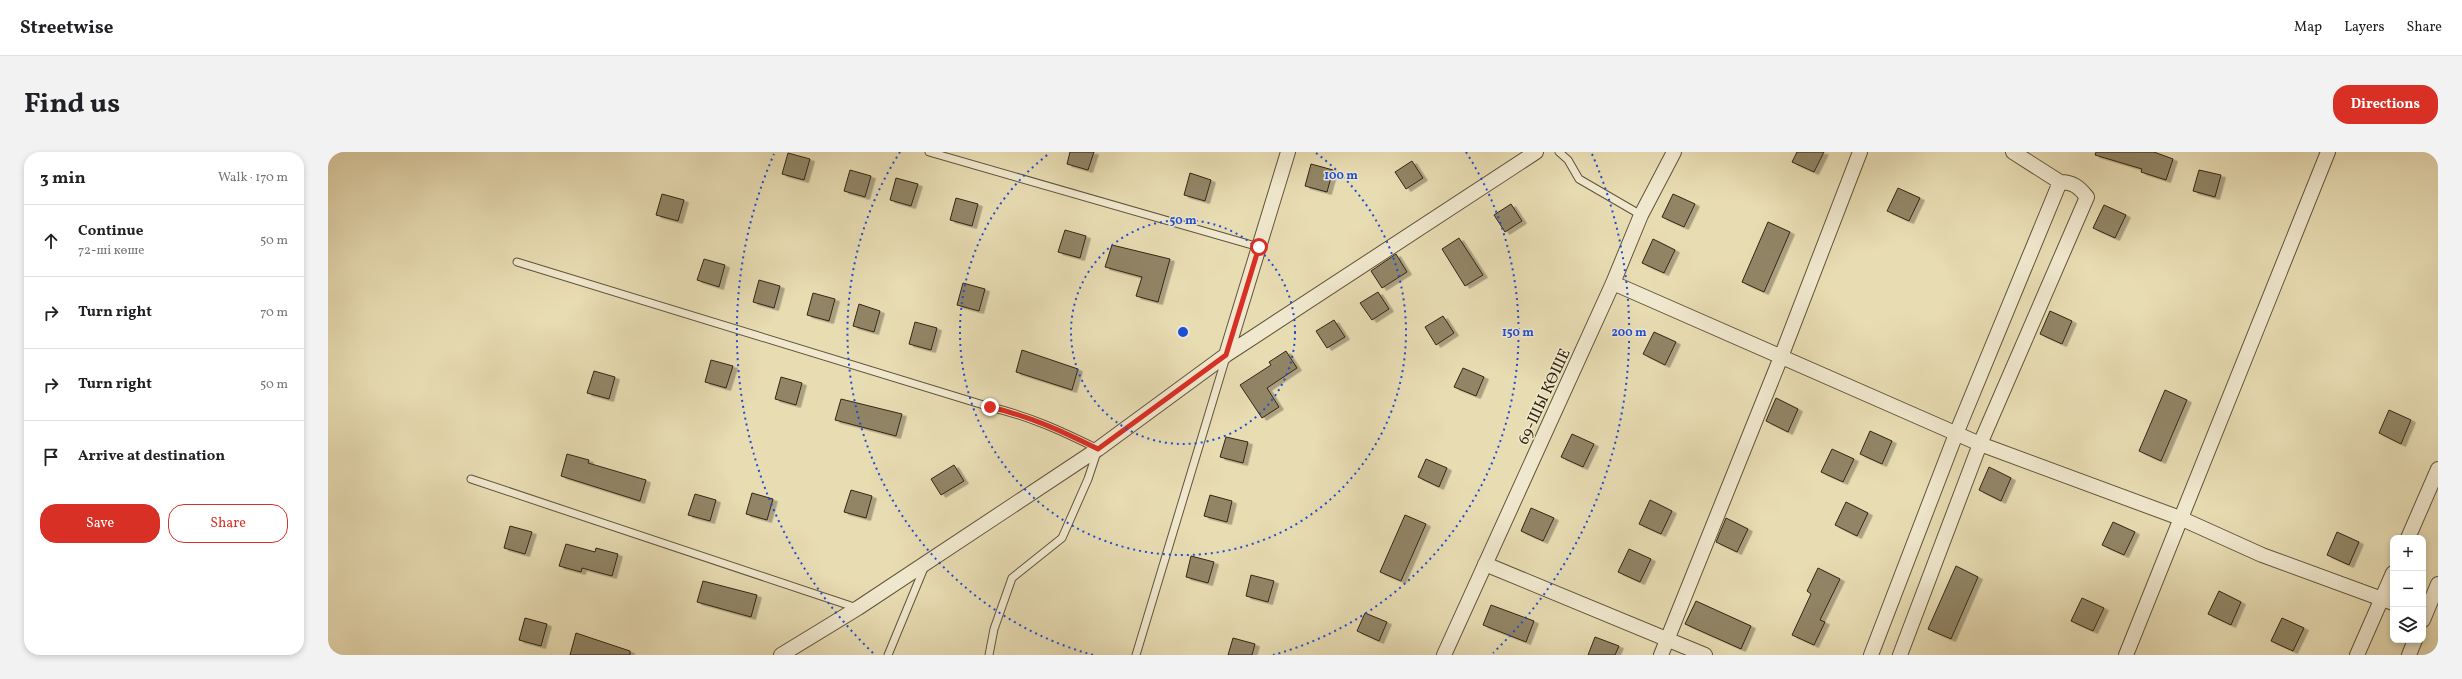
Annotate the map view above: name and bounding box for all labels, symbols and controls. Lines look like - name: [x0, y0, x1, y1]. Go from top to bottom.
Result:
- text: Streetwise: [20, 15, 113, 41]
- text: Map: [2294, 18, 2322, 37]
- text: Layers: [2344, 18, 2384, 37]
- text: Share: [2406, 18, 2442, 37]
- text: Find us: [24, 85, 120, 124]
- button: Directions: [2333, 85, 2438, 124]
- text: 3 min: [40, 167, 86, 190]
- text: 100 m: [1324, 168, 1358, 184]
- text: Walk · 170 m: [218, 169, 288, 187]
- text: 50 m: [1169, 213, 1197, 229]
- text: Continue: [78, 221, 143, 242]
- icon: ahead: [40, 230, 62, 252]
- text: 50 m: [260, 232, 288, 250]
- route start: [1250, 238, 1268, 256]
- text: 72-ші көше: [78, 242, 144, 260]
- icon: right: [40, 302, 62, 324]
- text: Turn right: [78, 302, 152, 323]
- text: 70 m: [260, 304, 288, 322]
- centre of rings: [1176, 325, 1190, 339]
- text: 150 m: [1502, 325, 1534, 341]
- text: 200 m: [1611, 325, 1647, 341]
- street label: 69-ШЫ КӨШЕ: [1513, 345, 1577, 449]
- icon: right: [40, 374, 62, 396]
- text: Turn right: [78, 374, 152, 395]
- text: 50 m: [260, 376, 288, 394]
- route end: [981, 398, 999, 416]
- icon: arrive: [40, 446, 62, 468]
- text: Arrive at destination: [78, 446, 225, 467]
- button: Save: [40, 504, 160, 543]
- button: Share: [168, 504, 288, 543]
- map controls: [2390, 535, 2426, 643]
- button: +: [2390, 535, 2426, 571]
- button: −: [2390, 571, 2426, 607]
- button: layers: [2390, 607, 2426, 643]

